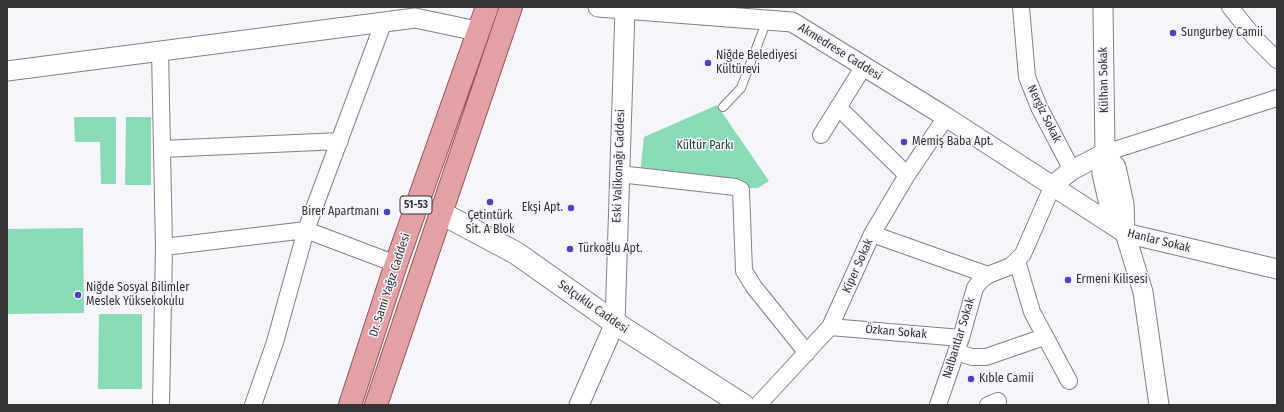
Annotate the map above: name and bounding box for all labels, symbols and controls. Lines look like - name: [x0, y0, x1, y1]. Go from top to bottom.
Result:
- street label: Akmedrese Caddesi: [796, 20, 884, 84]
- place label: Sungurbey Camii: [1181, 26, 1263, 40]
- marker: Sungurbey Camii: [1168, 28, 1178, 38]
- street label: Külhan Sokak: [1096, 47, 1112, 113]
- place label: Niğde Belediyesi Kültürevi: [716, 49, 797, 77]
- marker: Niğde Belediyesi Kültürevi: [703, 58, 713, 68]
- street label: Nergiz Sokak: [1024, 83, 1064, 145]
- street label: Eski Valikonağı Caddesi: [610, 109, 628, 223]
- place label: Memiş Baba Apt.: [912, 135, 993, 149]
- marker: Memiş Baba Apt.: [899, 137, 909, 147]
- park label: Kültür Parkı: [676, 139, 734, 153]
- road number: 51-53: [400, 196, 432, 214]
- marker: Çetintürk Sit. A Blok: [485, 197, 495, 207]
- place label: Ekşi Apt.: [522, 201, 563, 215]
- marker: Ekşi Apt.: [566, 203, 576, 213]
- place label: Birer Apartmanı: [302, 205, 379, 219]
- marker: Birer Apartmanı: [382, 207, 392, 217]
- place label: Çetintürk Sit. A Blok: [465, 209, 515, 237]
- street label: Hanlar Sokak: [1126, 226, 1192, 256]
- street label: Dr. Sami Yağız Caddesi: [366, 231, 414, 339]
- street label: Kiper Sokak: [840, 237, 876, 295]
- place label: Türkoğlu Apt.: [578, 242, 642, 256]
- marker: Türkoğlu Apt.: [565, 244, 575, 254]
- place label: Ermeni Kilisesi: [1076, 273, 1148, 287]
- marker: Ermeni Kilisesi: [1063, 275, 1073, 285]
- street label: Selçuklu Caddesi: [555, 277, 631, 337]
- place label: Niğde Sosyal Bilimler Meslek Yüksekokulu: [86, 281, 189, 309]
- marker: Niğde Sosyal Bilimler Meslek Yüksekokulu: [73, 290, 83, 300]
- street label: Nalbantlar Sokak: [940, 296, 978, 380]
- street label: Özkan Sokak: [865, 322, 927, 342]
- place label: Kıble Camii: [979, 372, 1034, 386]
- marker: Kıble Camii: [966, 374, 976, 384]

